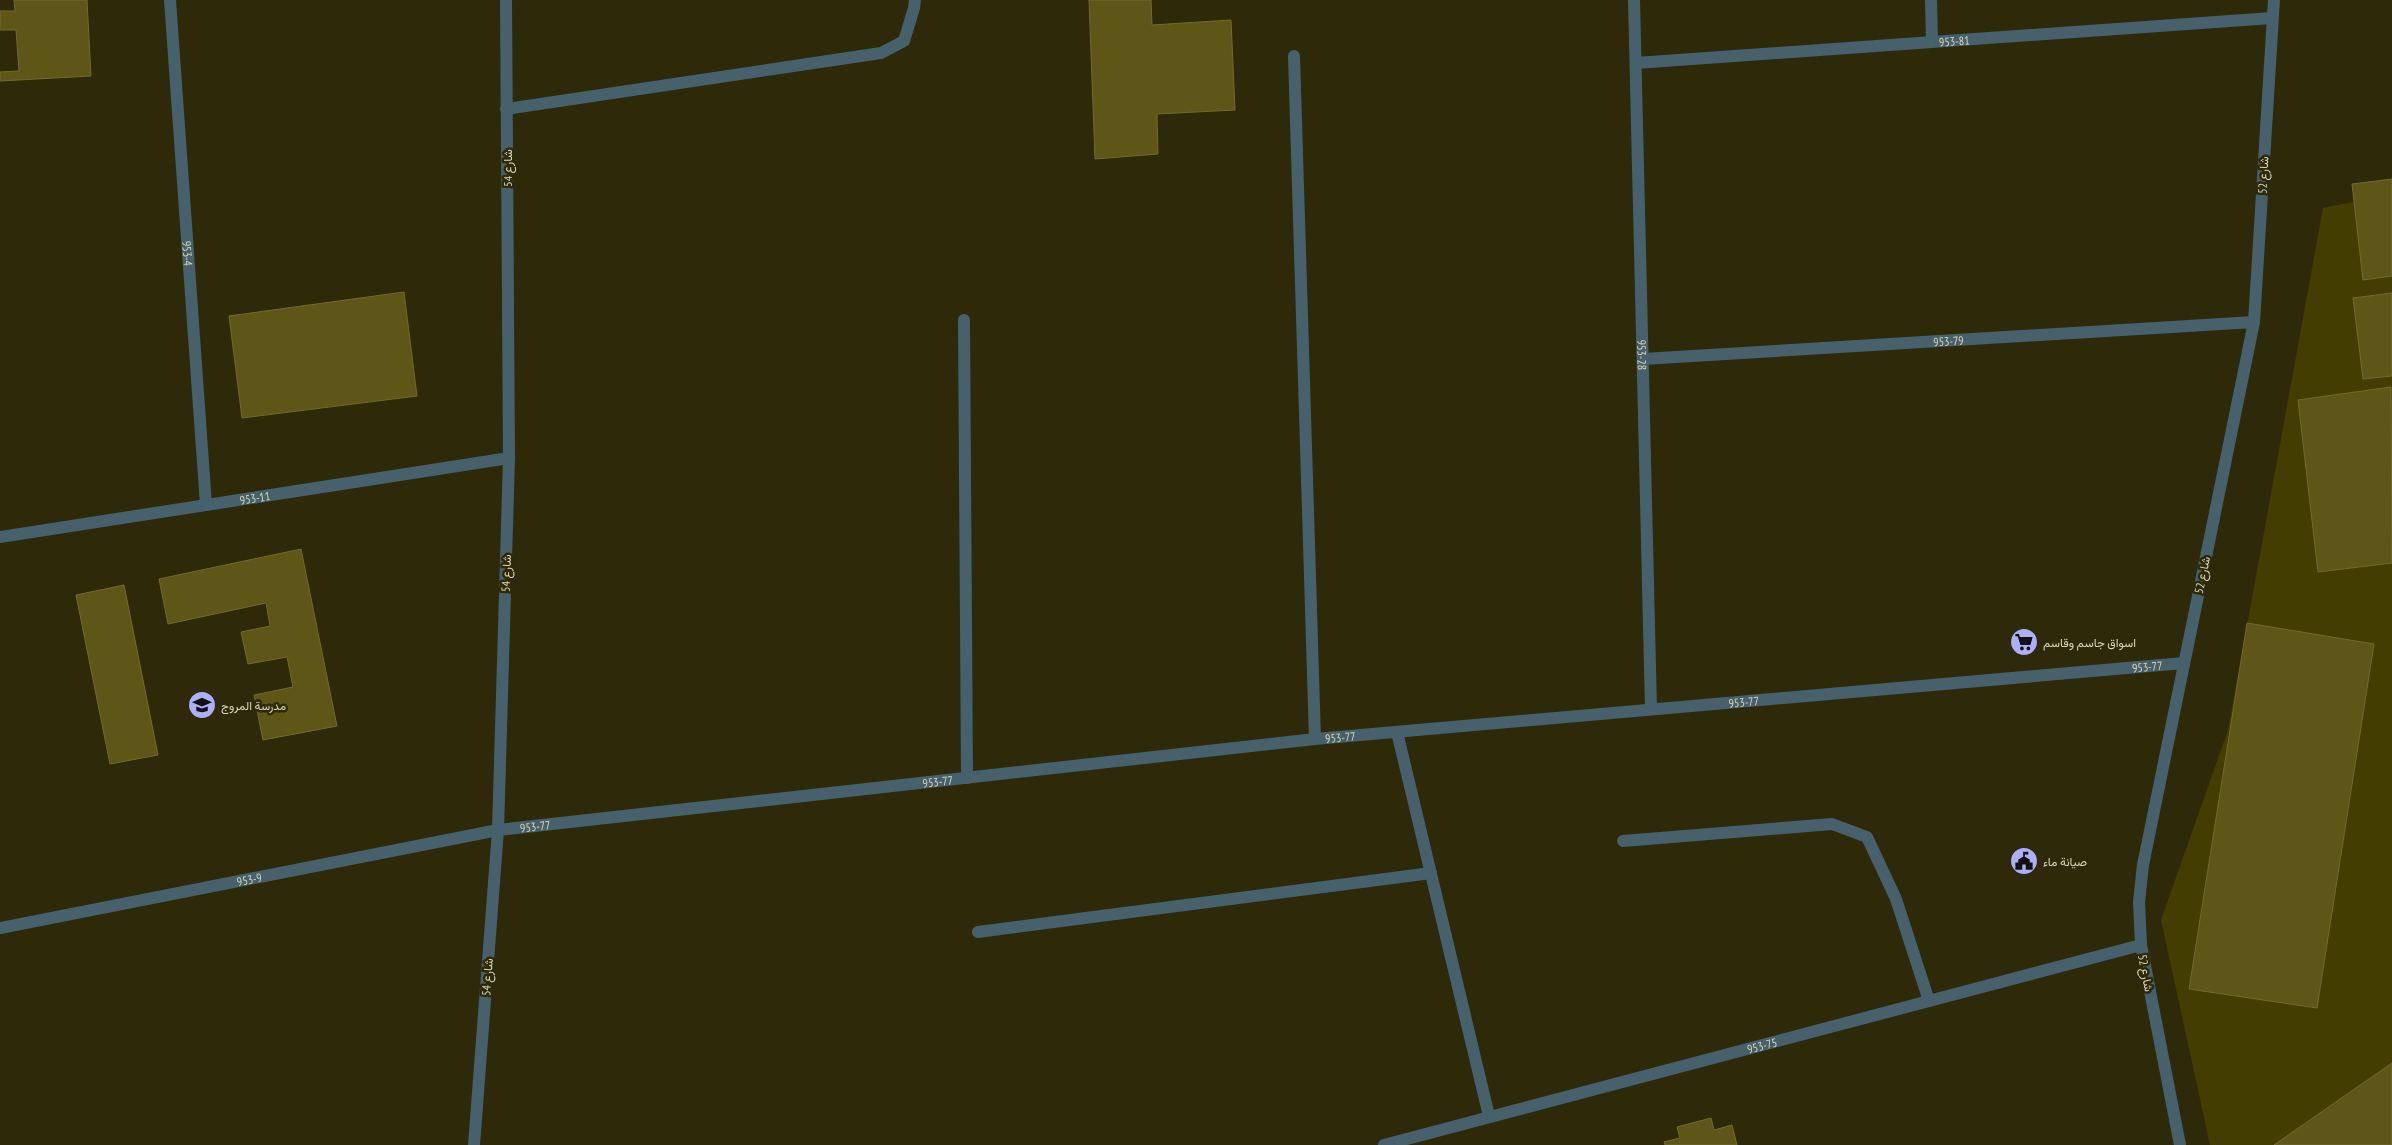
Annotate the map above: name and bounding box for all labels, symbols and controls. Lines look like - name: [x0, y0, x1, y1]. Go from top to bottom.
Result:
- street label: 953-81: [1938, 32, 1970, 49]
- street label: شارع 54: [500, 149, 517, 187]
- street label: شارع 52: [2255, 156, 2273, 194]
- street label: 953-4: [180, 240, 196, 267]
- street label: 953-79: [1933, 332, 1964, 349]
- street label: 953-28: [1635, 339, 1650, 370]
- street label: 953-11: [239, 488, 271, 507]
- street label: شارع 54: [498, 554, 516, 592]
- street label: شارع 52: [2191, 555, 2215, 595]
- supermarket icon: اسواق جاسم وقاسم: [2009, 627, 2039, 657]
- place label: اسواق جاسم وقاسم: [2043, 635, 2136, 651]
- street label: 953-77: [2131, 657, 2163, 675]
- school or university icon: مدرسة المروج: [187, 690, 217, 720]
- street label: 953-77: [1728, 693, 1760, 710]
- place label: مدرسة المروج: [221, 698, 286, 715]
- street label: 953-77: [1324, 728, 1356, 746]
- street label: 953-77: [922, 772, 954, 790]
- street label: 953-77: [519, 817, 551, 835]
- public building icon: صيانة ماء: [2009, 846, 2039, 876]
- place label: صيانة ماء: [2043, 854, 2087, 869]
- street label: 953-9: [235, 869, 263, 889]
- street label: شارع 52: [2133, 953, 2157, 993]
- street label: شارع 54: [478, 958, 498, 996]
- street label: 953-75: [1745, 1034, 1779, 1056]

